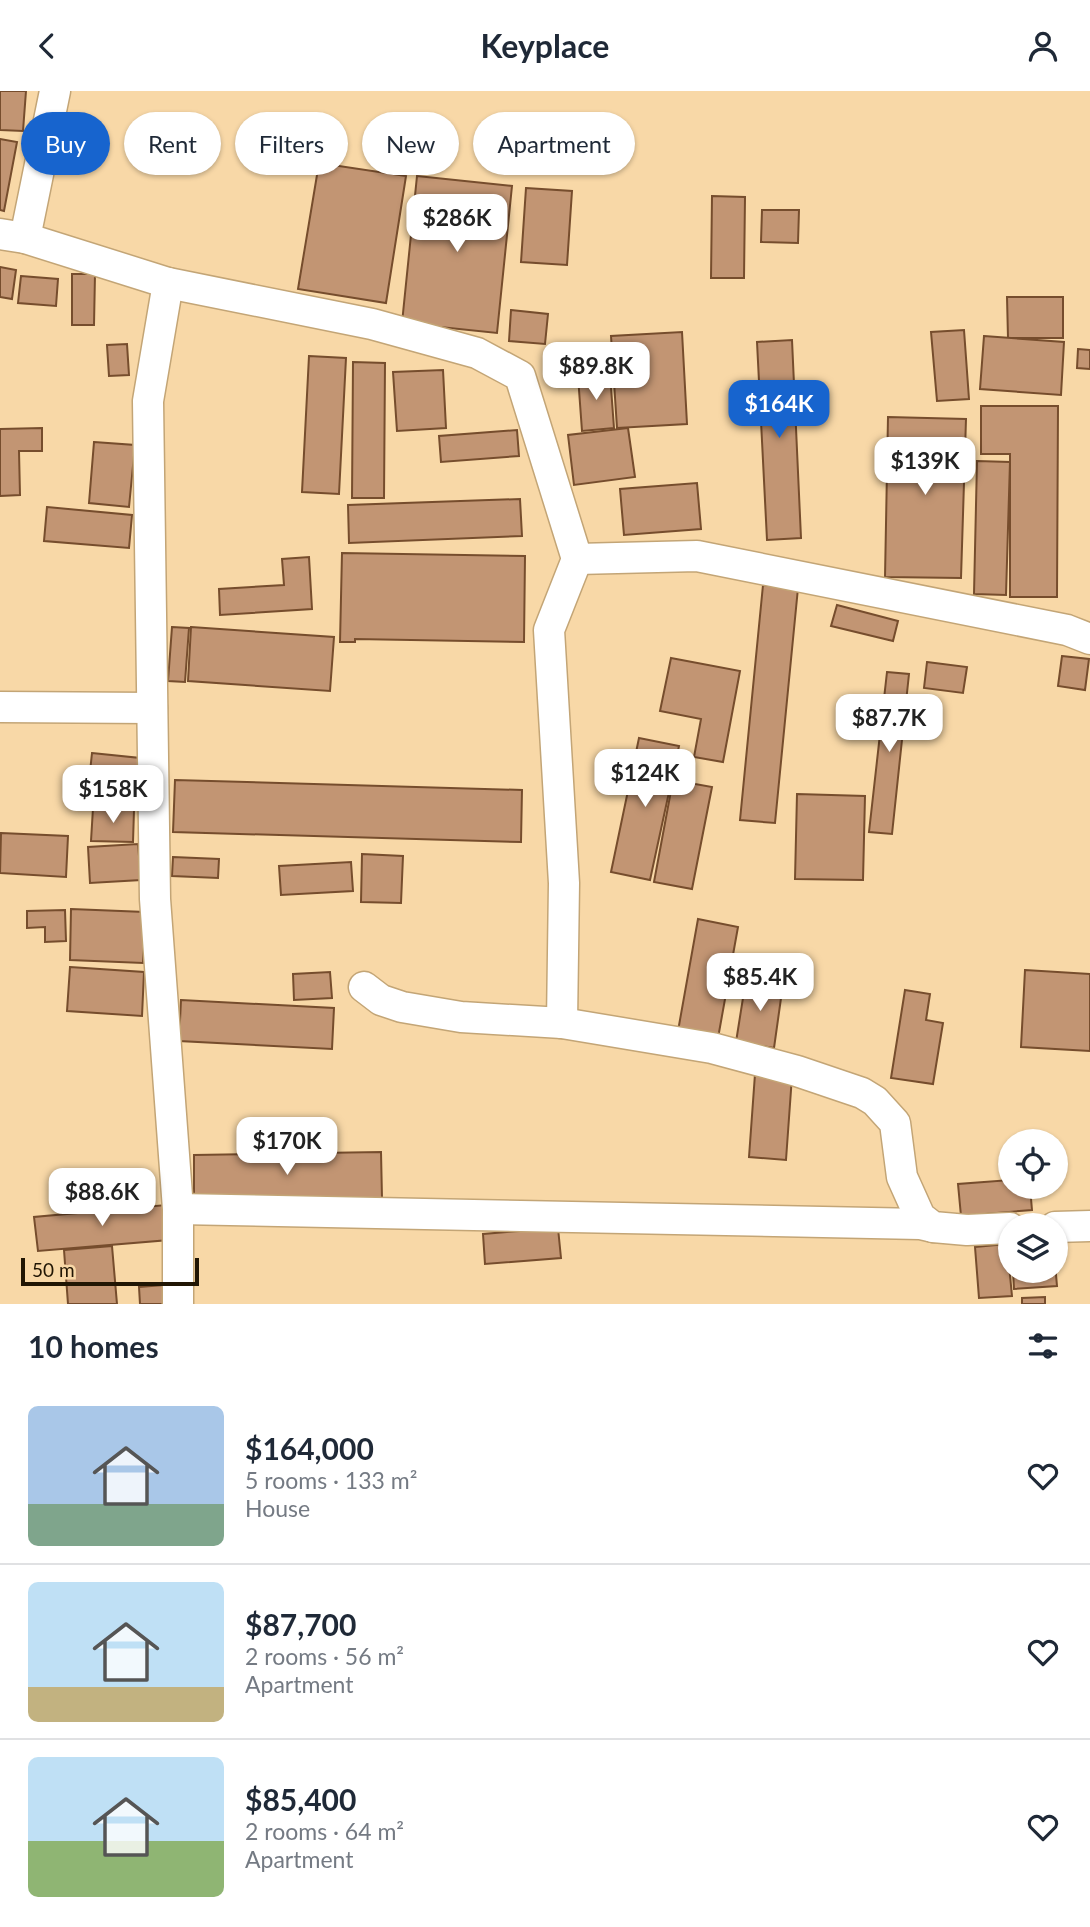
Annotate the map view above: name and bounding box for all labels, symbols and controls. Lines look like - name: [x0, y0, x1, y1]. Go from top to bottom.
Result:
- text: Keyplace: [481, 26, 609, 65]
- icon: back: [28, 27, 66, 65]
- icon: person: [1024, 27, 1062, 65]
- chip: Buy: [21, 112, 110, 175]
- chip: Rent: [124, 112, 221, 175]
- chip: Filters: [235, 112, 348, 175]
- chip: New: [362, 112, 459, 175]
- chip: Apartment: [473, 112, 635, 175]
- pin: $286K: [408, 195, 506, 254]
- text: $286K: [422, 203, 492, 231]
- pin: $89.8K: [539, 343, 653, 402]
- text: $89.8K: [559, 351, 633, 379]
- pin: $164K: [730, 381, 828, 440]
- text: $164K: [744, 389, 814, 417]
- pin: $139K: [876, 437, 974, 497]
- text: $139K: [890, 446, 960, 474]
- pin: $87.7K: [832, 695, 946, 754]
- text: $87.7K: [852, 703, 926, 731]
- pin: $124K: [596, 749, 694, 809]
- text: $124K: [610, 758, 680, 786]
- pin: $158K: [64, 765, 162, 825]
- text: $158K: [78, 774, 148, 802]
- pin: $85.4K: [703, 953, 817, 1013]
- text: $85.4K: [723, 962, 797, 990]
- pin: $170K: [238, 1117, 336, 1177]
- text: $170K: [252, 1126, 322, 1154]
- map controls: [998, 1129, 1068, 1283]
- button: locate: [998, 1129, 1068, 1199]
- pin: $88.6K: [45, 1169, 159, 1228]
- text: $88.6K: [65, 1177, 139, 1205]
- button: layers: [998, 1213, 1068, 1283]
- scale bar: [21, 1255, 200, 1287]
- text: 50 m: [32, 1258, 75, 1281]
- icon: filters: [1024, 1327, 1062, 1365]
- text: 10 homes: [28, 1328, 159, 1364]
- text: $164,000: [245, 1430, 374, 1466]
- icon: home: [84, 1434, 168, 1518]
- icon: heart: [1024, 1457, 1062, 1495]
- text: 5 rooms · 133 m²: [245, 1466, 417, 1494]
- text: House: [245, 1494, 310, 1522]
- text: $87,700: [245, 1606, 356, 1642]
- icon: home: [84, 1610, 168, 1694]
- icon: heart: [1024, 1633, 1062, 1671]
- text: 2 rooms · 56 m²: [245, 1642, 404, 1670]
- text: Apartment: [245, 1670, 353, 1698]
- text: $85,400: [245, 1781, 356, 1817]
- icon: home: [84, 1785, 168, 1869]
- icon: heart: [1024, 1808, 1062, 1846]
- text: 2 rooms · 64 m²: [245, 1817, 404, 1845]
- text: Apartment: [245, 1845, 353, 1873]

